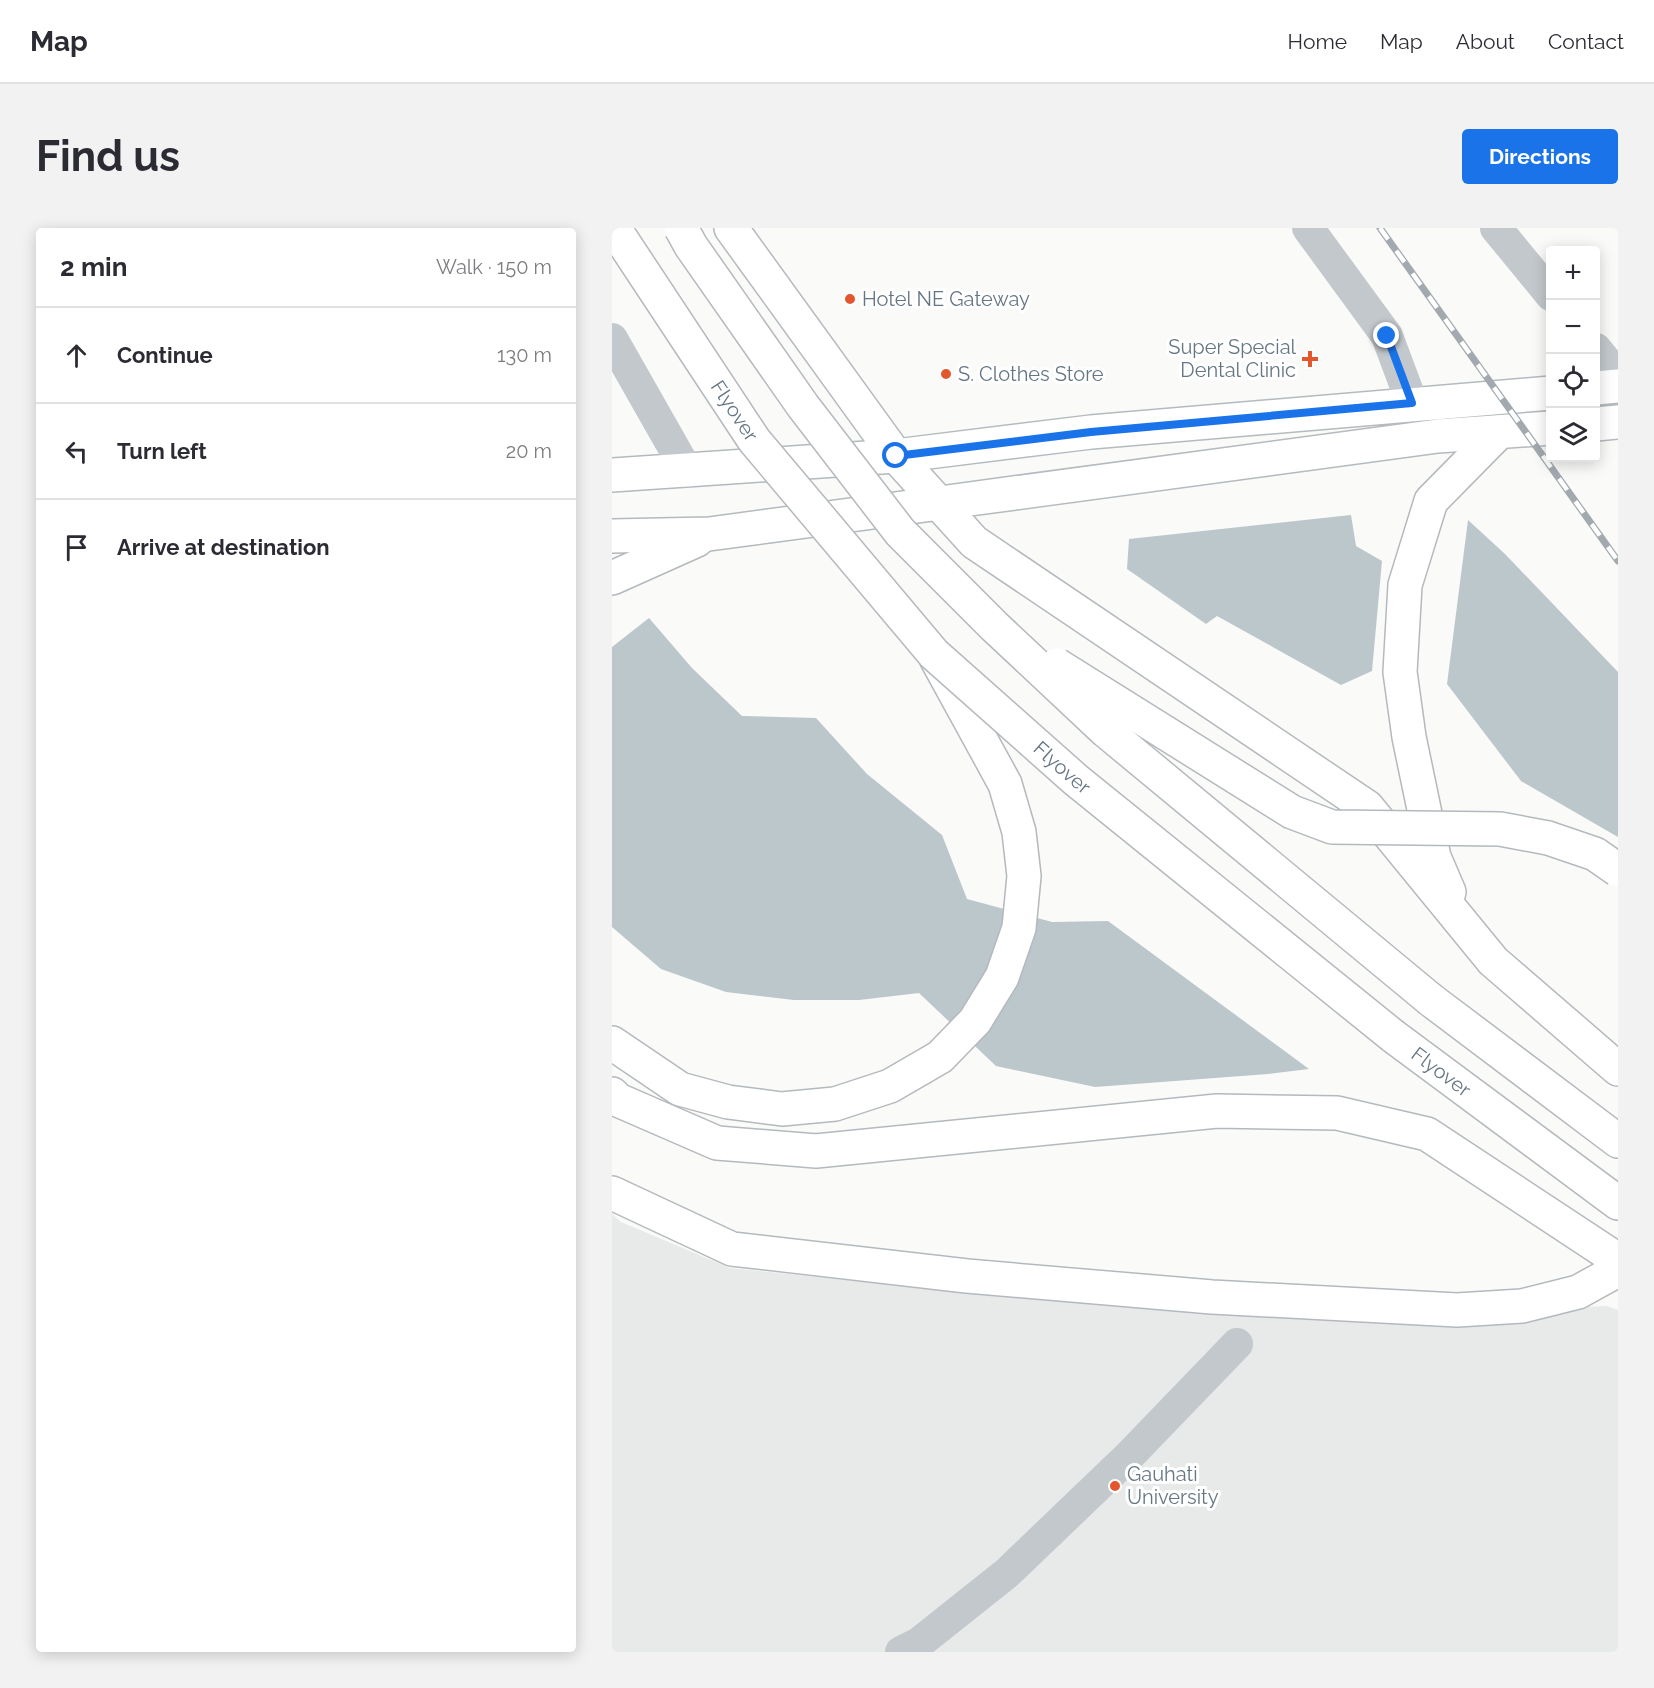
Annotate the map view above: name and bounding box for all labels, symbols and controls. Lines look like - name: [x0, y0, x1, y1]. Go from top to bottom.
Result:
- text: Map: [30, 25, 88, 58]
- text: Home: [1288, 29, 1347, 54]
- text: Map: [1380, 29, 1423, 54]
- text: About: [1456, 29, 1515, 54]
- text: Contact: [1548, 29, 1624, 54]
- button: Directions: [1462, 129, 1618, 184]
- text: Find us: [36, 132, 180, 181]
- map controls: [1546, 246, 1600, 462]
- button: +: [1546, 246, 1600, 300]
- text: 2 min: [60, 252, 127, 282]
- text: Walk · 150 m: [436, 255, 552, 279]
- place label: Hotel NE Gateway: [862, 287, 1030, 311]
- marker: Hotel NE Gateway: [843, 292, 857, 306]
- button: −: [1546, 300, 1600, 354]
- route end: [1373, 322, 1399, 348]
- place label: Super Special Dental Clinic: [1168, 335, 1297, 382]
- icon: ahead: [60, 339, 93, 372]
- text: Continue: [117, 342, 213, 368]
- text: 130 m: [497, 343, 552, 367]
- marker: Super Special Dental Clinic: [1301, 350, 1319, 368]
- button: locate: [1546, 354, 1600, 408]
- place label: S. Clothes Store: [958, 362, 1104, 386]
- marker: S. Clothes Store: [939, 367, 953, 381]
- street label: Flyover: [706, 376, 763, 446]
- button: layers: [1546, 408, 1600, 462]
- icon: left: [60, 435, 93, 468]
- text: Turn left: [117, 438, 207, 464]
- text: 20 m: [506, 439, 552, 463]
- route start: [882, 442, 908, 468]
- icon: arrive: [60, 531, 93, 564]
- text: Arrive at destination: [117, 534, 330, 560]
- street label: Flyover: [1029, 736, 1096, 799]
- street label: Flyover: [1407, 1042, 1476, 1102]
- place label: Gauhati University: [1127, 1462, 1219, 1509]
- marker: Gauhati University: [1108, 1479, 1122, 1493]

